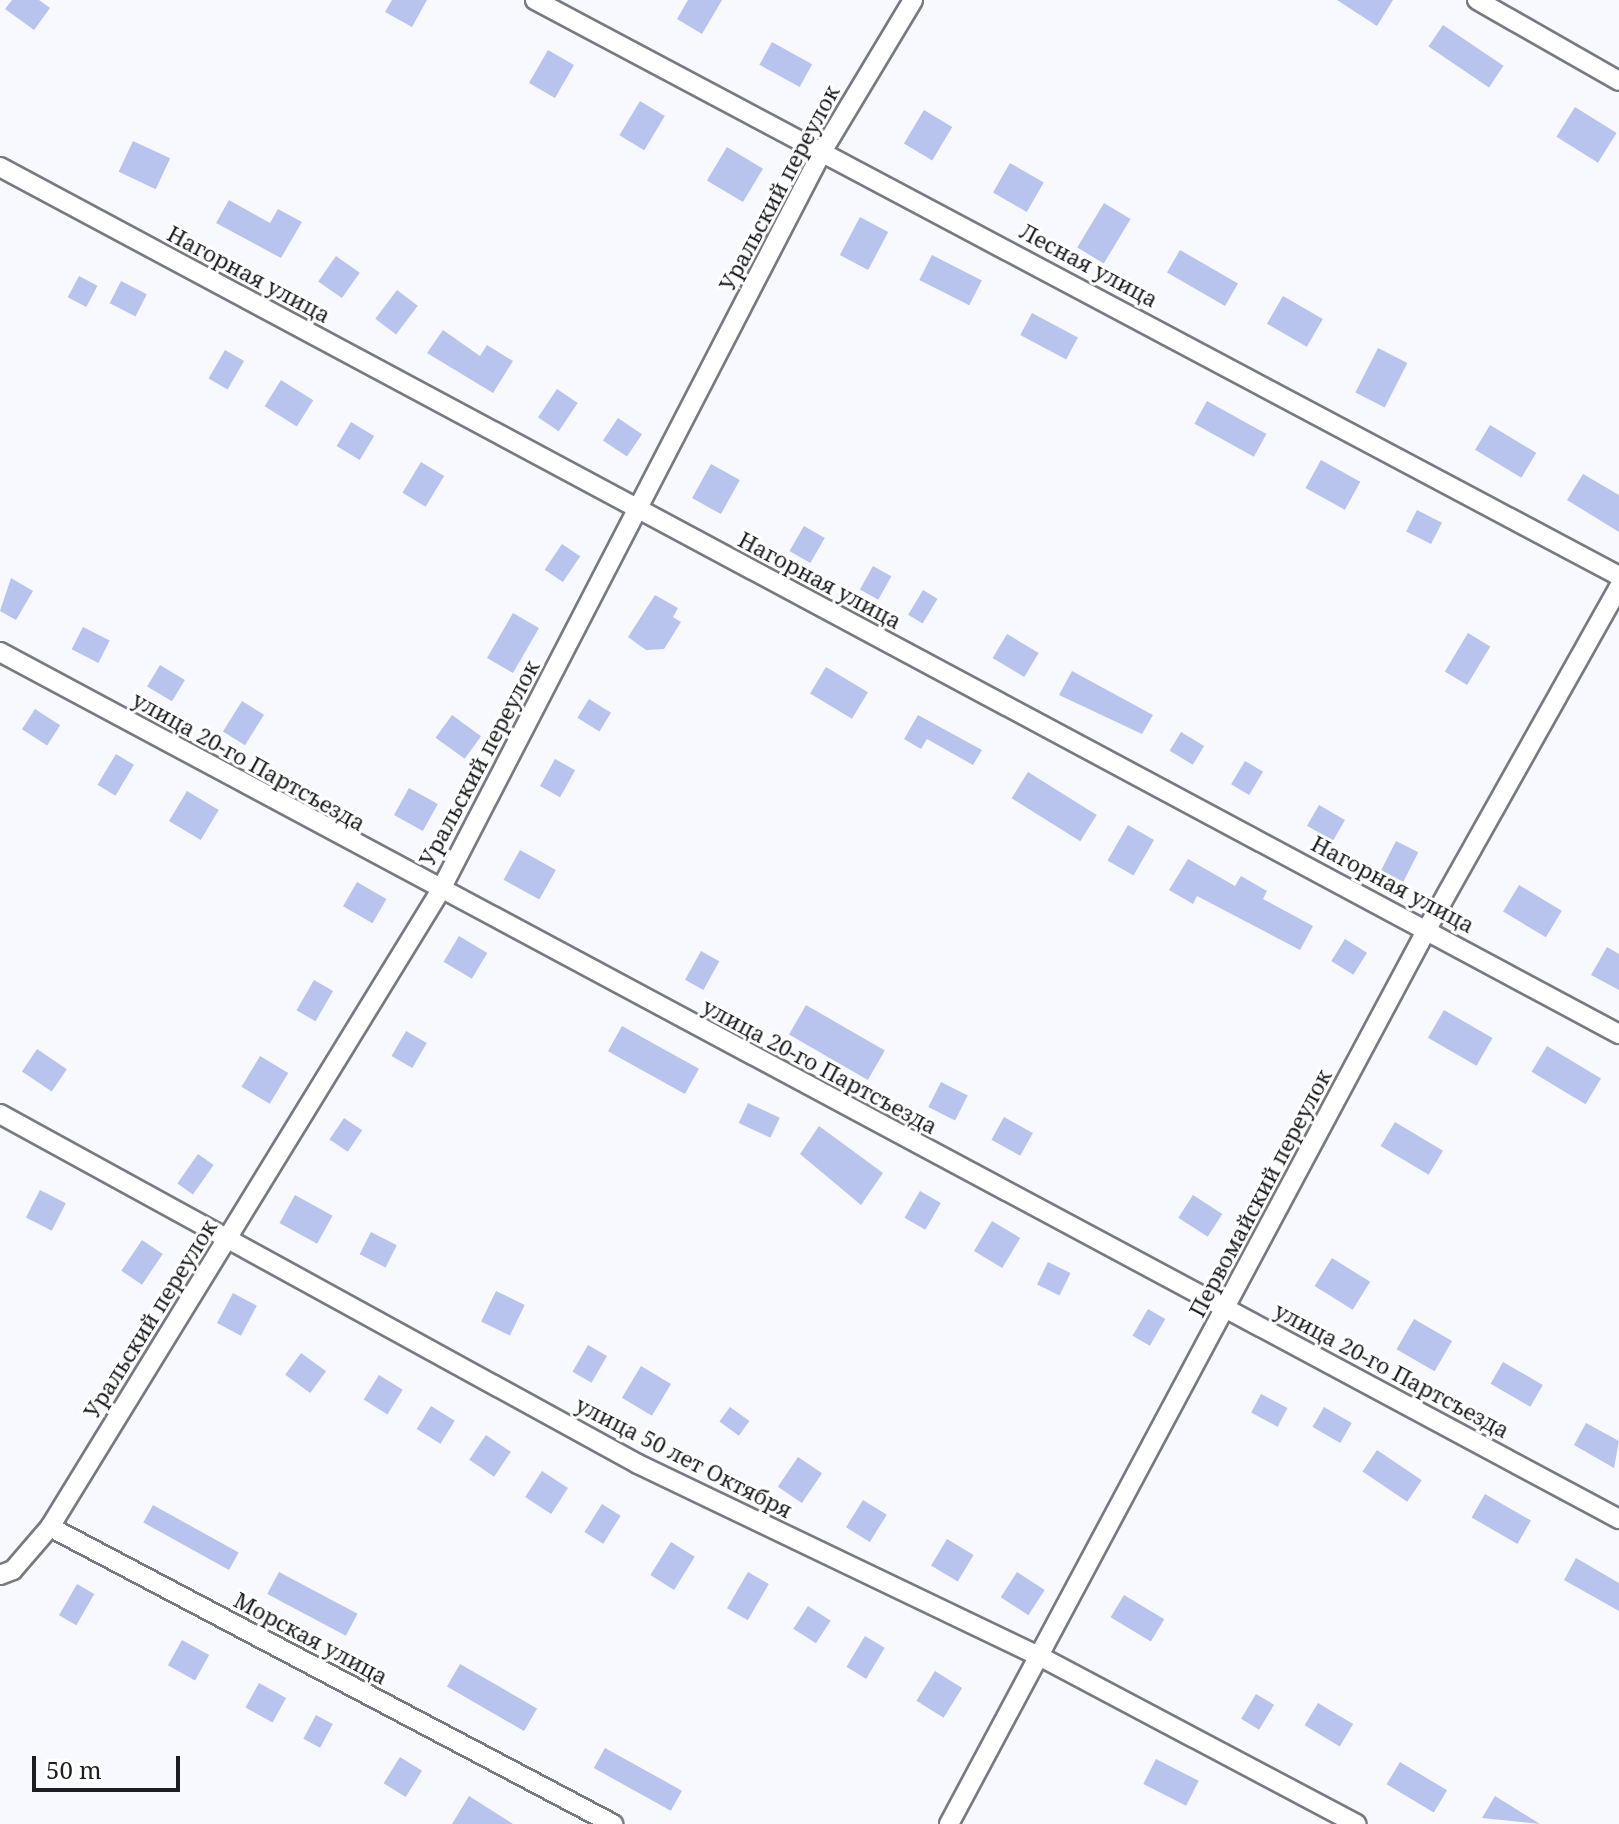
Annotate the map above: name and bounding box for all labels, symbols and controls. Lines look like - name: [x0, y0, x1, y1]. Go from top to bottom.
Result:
- street label: Уральский переулок: [714, 81, 844, 295]
- street label: Лесная улица: [1016, 218, 1162, 312]
- street label: Нагорная улица: [163, 220, 335, 328]
- street label: Нагорная улица: [734, 526, 906, 634]
- street label: Уральский переулок: [414, 656, 544, 870]
- street label: улица 20-го Партсъезда: [128, 686, 370, 836]
- street label: Нагорная улица: [1307, 830, 1479, 938]
- street label: улица 20-го Партсъезда: [698, 993, 942, 1139]
- street label: Первомайский переулок: [1183, 1065, 1337, 1321]
- street label: Уральский переулок: [78, 1215, 222, 1423]
- street label: улица 20-го Партсъезда: [1270, 1297, 1514, 1443]
- street label: улица 50 лет Октября: [571, 1391, 797, 1523]
- street label: Морская улица: [230, 1586, 392, 1690]
- scale bar: [36, 1740, 184, 1790]
- text: 50 m: [46, 1753, 102, 1786]

